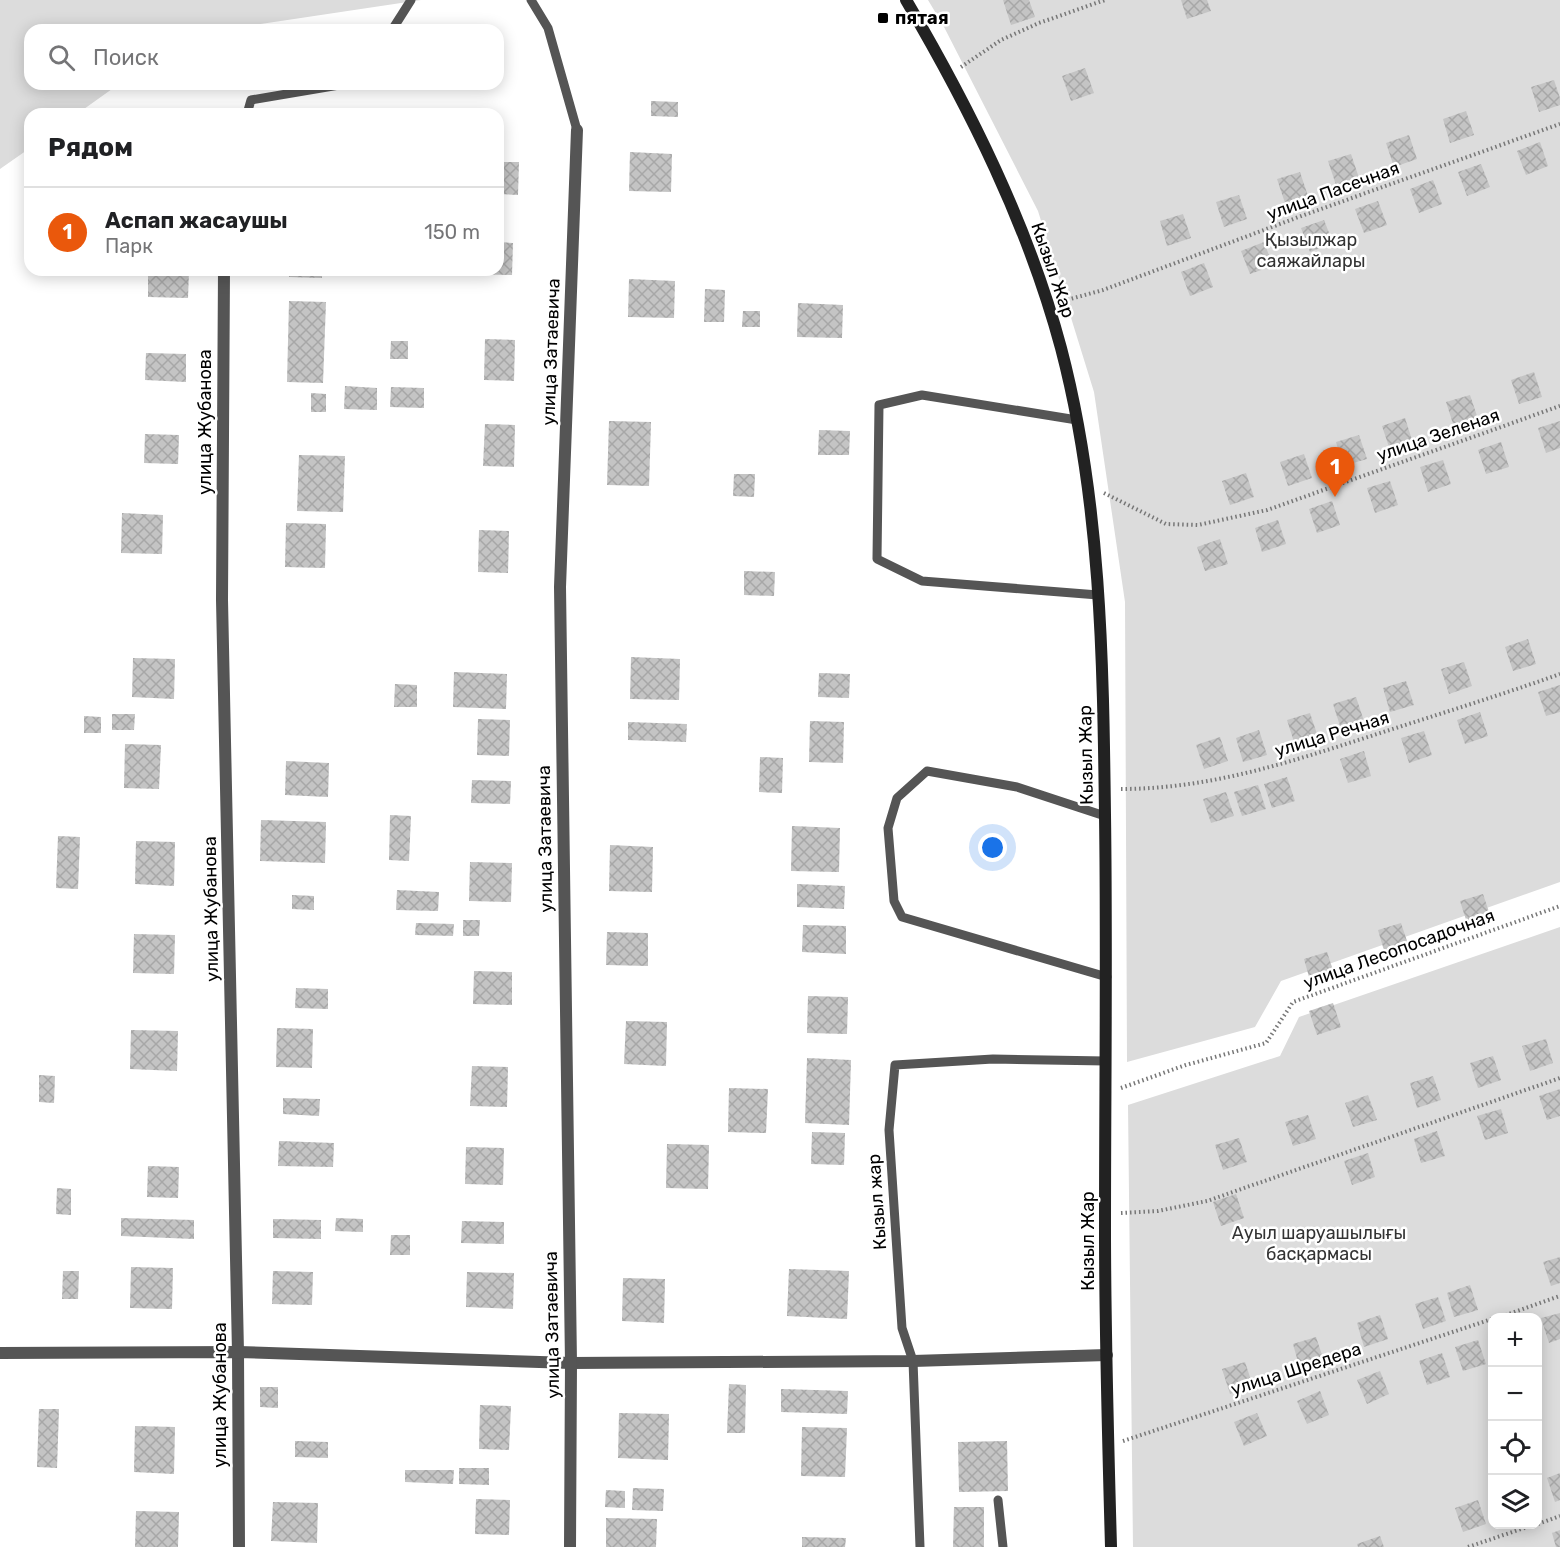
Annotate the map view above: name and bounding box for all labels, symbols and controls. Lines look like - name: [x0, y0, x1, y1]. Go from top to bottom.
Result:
- place label: пятая: [895, 7, 949, 29]
- marker: пятая: [876, 11, 890, 25]
- search box: [24, 24, 504, 90]
- icon: search: [45, 41, 78, 74]
- text: Поиск: [93, 44, 159, 71]
- text: Рядом: [48, 132, 133, 163]
- street label: улица Пасечная: [1264, 157, 1402, 225]
- text: Аспап жасаушы: [105, 207, 288, 234]
- street label: Кызыл Жар: [1026, 219, 1080, 321]
- text: 1: [63, 220, 72, 244]
- text: 150 m: [424, 220, 480, 244]
- park label: Қызылжар саяжайлары: [1257, 229, 1365, 272]
- text: Парк: [105, 234, 153, 258]
- street label: улица Затаевича: [537, 278, 565, 426]
- street label: улица Жубанова: [194, 349, 216, 495]
- street label: улица Зеленая: [1374, 404, 1502, 466]
- pin: 1: [1316, 448, 1354, 497]
- street label: Кызыл Жар: [1074, 705, 1098, 805]
- street label: улица Речная: [1272, 706, 1392, 762]
- street label: улица Затаевича: [533, 765, 557, 913]
- your location: [978, 833, 1007, 862]
- street label: улица Жубанова: [199, 836, 223, 982]
- street label: улица Лесопосадочная: [1300, 904, 1498, 994]
- street label: Кызыл жар: [863, 1153, 891, 1251]
- street label: Кызыл Жар: [1077, 1191, 1099, 1291]
- park label: Ауыл шаруашылығы басқармасы: [1232, 1222, 1406, 1265]
- street label: улица Затаевича: [540, 1251, 564, 1399]
- map controls: [1488, 1313, 1542, 1529]
- button: +: [1488, 1313, 1542, 1367]
- street label: улица Жубанова: [209, 1322, 231, 1468]
- street label: улица Шредера: [1228, 1338, 1364, 1400]
- button: −: [1488, 1367, 1542, 1421]
- button: locate: [1488, 1421, 1542, 1475]
- button: layers: [1488, 1475, 1542, 1529]

